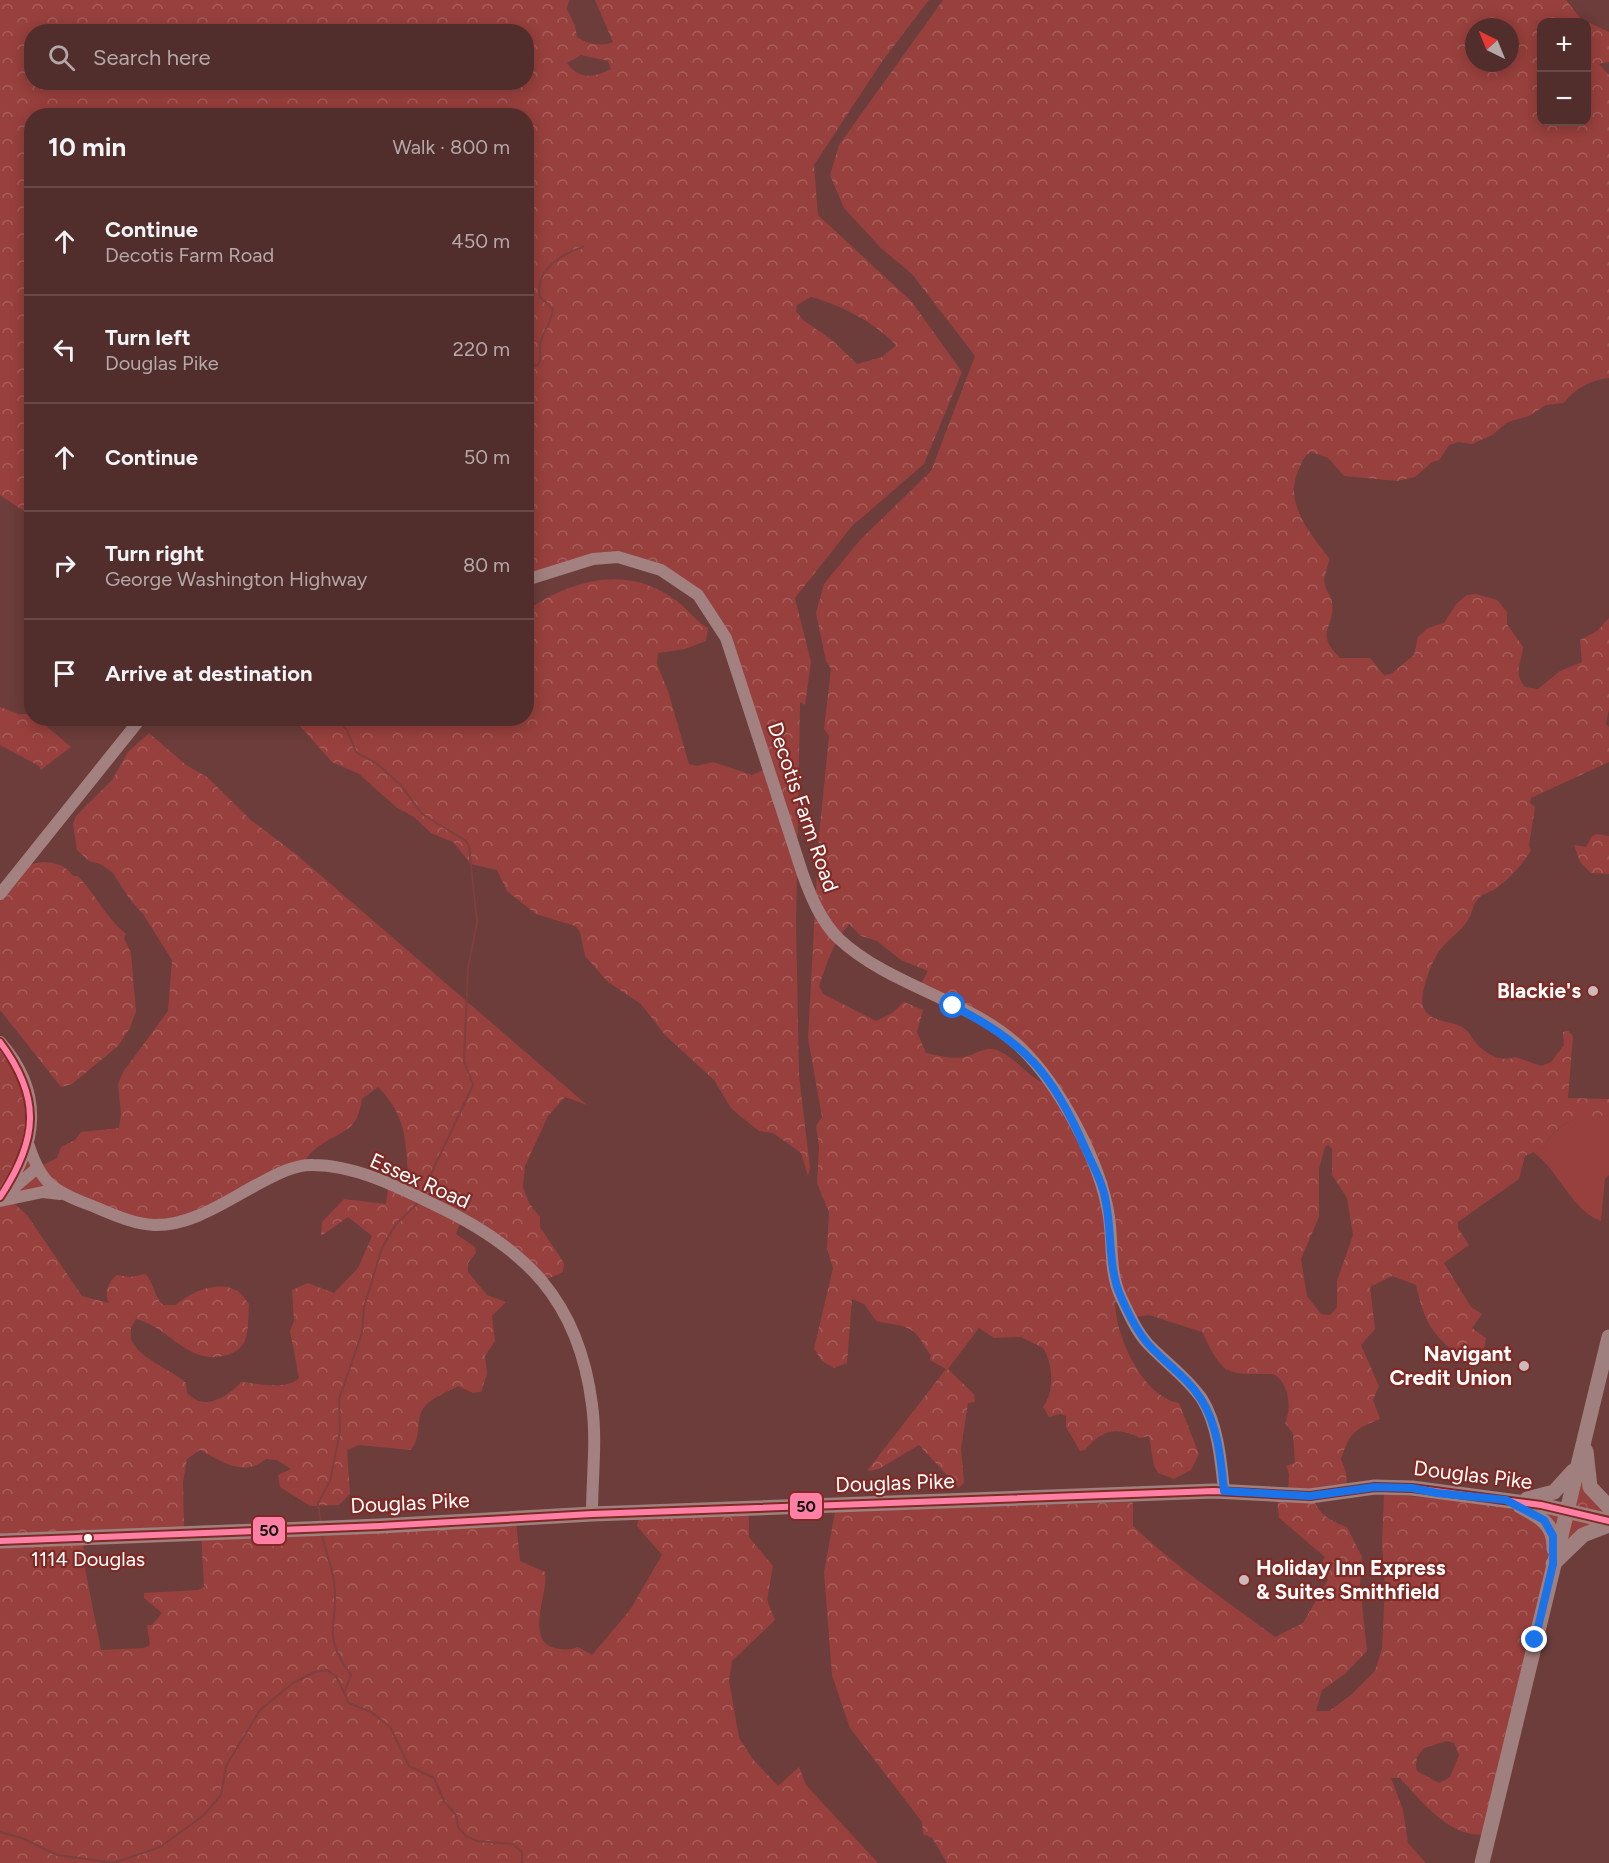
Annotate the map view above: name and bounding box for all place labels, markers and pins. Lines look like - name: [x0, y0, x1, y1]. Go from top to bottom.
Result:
- place label: Blackie's: [1497, 978, 1581, 1003]
- marker: Blackie's: [1586, 984, 1600, 998]
- place label: Navigant Credit Union: [1389, 1341, 1512, 1390]
- marker: Navigant Credit Union: [1517, 1359, 1531, 1373]
- marker: 1114 Douglas: [82, 1532, 94, 1544]
- place label: 1114 Douglas: [31, 1547, 145, 1571]
- place label: Holiday Inn Express & Suites Smithfield: [1256, 1555, 1446, 1604]
- marker: Holiday Inn Express & Suites Smithfield: [1237, 1573, 1251, 1587]

